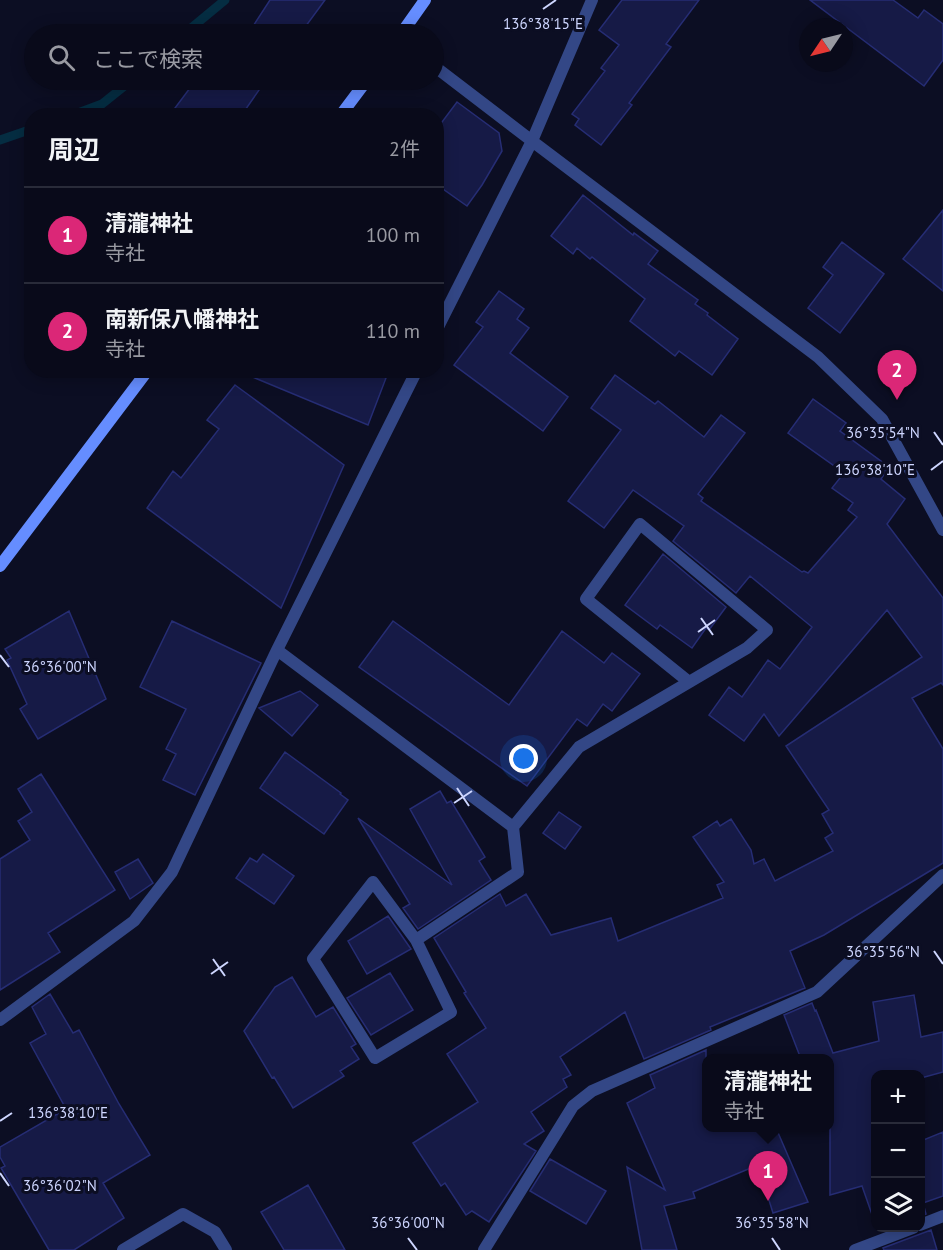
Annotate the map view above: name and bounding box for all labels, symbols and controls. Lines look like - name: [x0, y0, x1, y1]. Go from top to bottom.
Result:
- text: 136°38'15"E: [503, 14, 583, 33]
- north arrow: [799, 18, 853, 72]
- search box: [24, 24, 444, 90]
- icon: search: [45, 41, 78, 74]
- text: ここで検索: [93, 45, 203, 73]
- text: 周辺: [48, 133, 100, 166]
- text: 2件: [389, 136, 420, 162]
- text: 清瀧神社: [105, 209, 193, 237]
- text: 1: [62, 222, 73, 248]
- text: 100 m: [366, 222, 420, 248]
- text: 寺社: [105, 240, 145, 266]
- text: 南新保八幡神社: [105, 305, 259, 333]
- text: 2: [62, 318, 73, 344]
- text: 110 m: [366, 318, 420, 344]
- text: 寺社: [105, 336, 145, 362]
- pin: 2: [878, 350, 916, 400]
- text: 36°35'54"N: [846, 423, 920, 442]
- text: 136°38'10"E: [835, 460, 915, 479]
- text: 36°36'00"N: [23, 657, 97, 676]
- your location: [509, 744, 538, 773]
- text: 36°35'56"N: [846, 942, 920, 961]
- popup: [702, 1054, 834, 1132]
- text: 清瀧神社: [724, 1067, 812, 1095]
- map controls: [871, 1070, 925, 1232]
- button: +: [871, 1070, 925, 1124]
- text: 寺社: [724, 1098, 764, 1124]
- text: 136°38'10"E: [28, 1103, 108, 1122]
- button: −: [871, 1124, 925, 1178]
- pin: 1: [748, 1152, 788, 1201]
- text: 36°36'02"N: [23, 1176, 97, 1195]
- button: layers: [871, 1178, 925, 1232]
- text: 36°36'00"N: [371, 1213, 445, 1232]
- text: 36°35'58"N: [735, 1213, 809, 1232]

